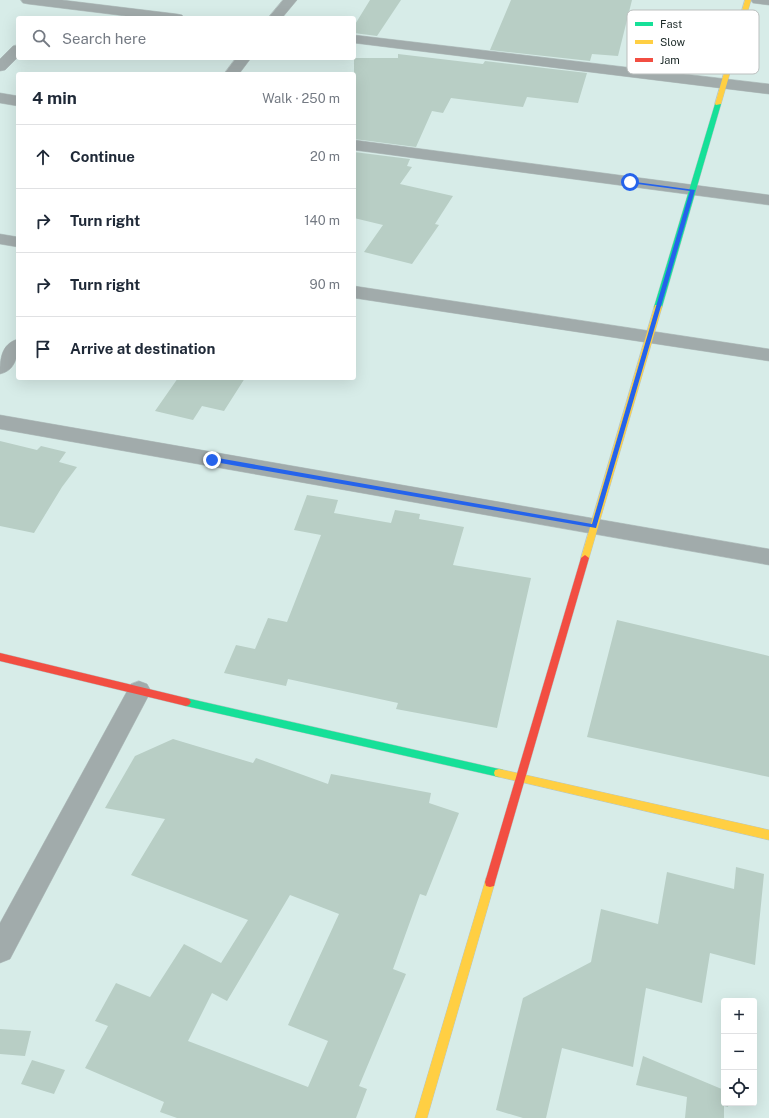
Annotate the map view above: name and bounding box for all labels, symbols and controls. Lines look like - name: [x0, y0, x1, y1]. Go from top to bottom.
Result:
- legend: [627, 10, 759, 74]
- search box: [16, 16, 356, 60]
- text: Fast: [660, 18, 682, 30]
- icon: search: [30, 27, 52, 49]
- text: Search here: [62, 30, 146, 47]
- text: Slow: [660, 36, 686, 48]
- text: Jam: [660, 54, 680, 66]
- text: 4 min: [32, 88, 77, 108]
- text: Walk · 250 m: [262, 91, 340, 106]
- icon: ahead: [32, 146, 54, 168]
- text: Continue: [70, 148, 135, 165]
- text: 20 m: [310, 149, 340, 164]
- route start: [621, 173, 639, 191]
- icon: right: [32, 210, 54, 232]
- text: Turn right: [70, 212, 140, 229]
- text: 140 m: [304, 213, 340, 228]
- icon: right: [32, 274, 54, 296]
- text: Turn right: [70, 276, 140, 293]
- text: 90 m: [310, 277, 340, 292]
- icon: arrive: [32, 338, 54, 360]
- text: Arrive at destination: [70, 340, 215, 357]
- route end: [203, 451, 221, 469]
- map controls: [721, 998, 757, 1106]
- button: +: [721, 998, 757, 1034]
- button: −: [721, 1034, 757, 1070]
- button: locate: [721, 1070, 757, 1106]

